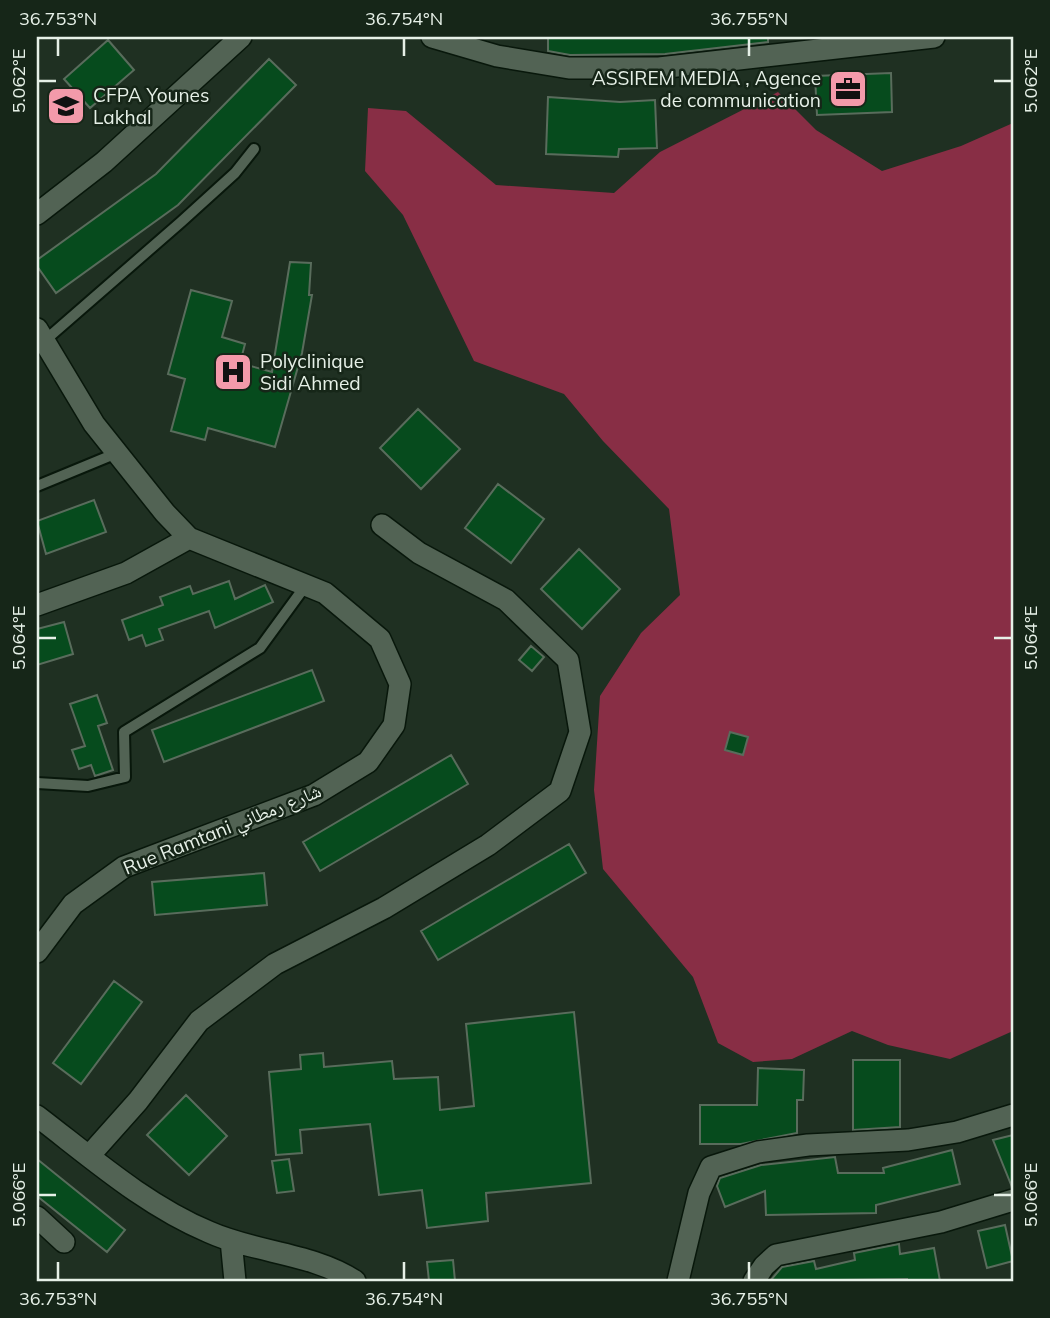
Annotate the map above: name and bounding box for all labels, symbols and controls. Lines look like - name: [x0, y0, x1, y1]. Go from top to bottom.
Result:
- text: 36.753°N: [19, 7, 97, 30]
- text: 36.754°N: [365, 7, 443, 30]
- text: 36.755°N: [710, 7, 788, 30]
- text: 5.062°E: [7, 49, 30, 113]
- text: 5.062°E: [1019, 49, 1042, 113]
- place label: ASSIREM MEDIA , Agence de communication: [592, 66, 821, 112]
- office icon: ASSIREM MEDIA , Agence de communication: [827, 68, 869, 110]
- place label: CFPA Younes Lakhal: [93, 83, 209, 129]
- school or university icon: CFPA Younes Lakhal: [45, 85, 87, 127]
- place label: Polyclinique Sidi Ahmed: [260, 349, 364, 395]
- hospital icon: Polyclinique Sidi Ahmed: [212, 351, 254, 393]
- text: 5.064°E: [7, 606, 30, 670]
- text: 5.064°E: [1019, 606, 1042, 670]
- street label: Rue Ramtani شارع رمطاني: [119, 778, 326, 883]
- text: 5.066°E: [7, 1163, 30, 1227]
- text: 5.066°E: [1019, 1163, 1042, 1227]
- text: 36.753°N: [19, 1287, 97, 1310]
- text: 36.754°N: [365, 1287, 443, 1310]
- text: 36.755°N: [710, 1287, 788, 1310]

